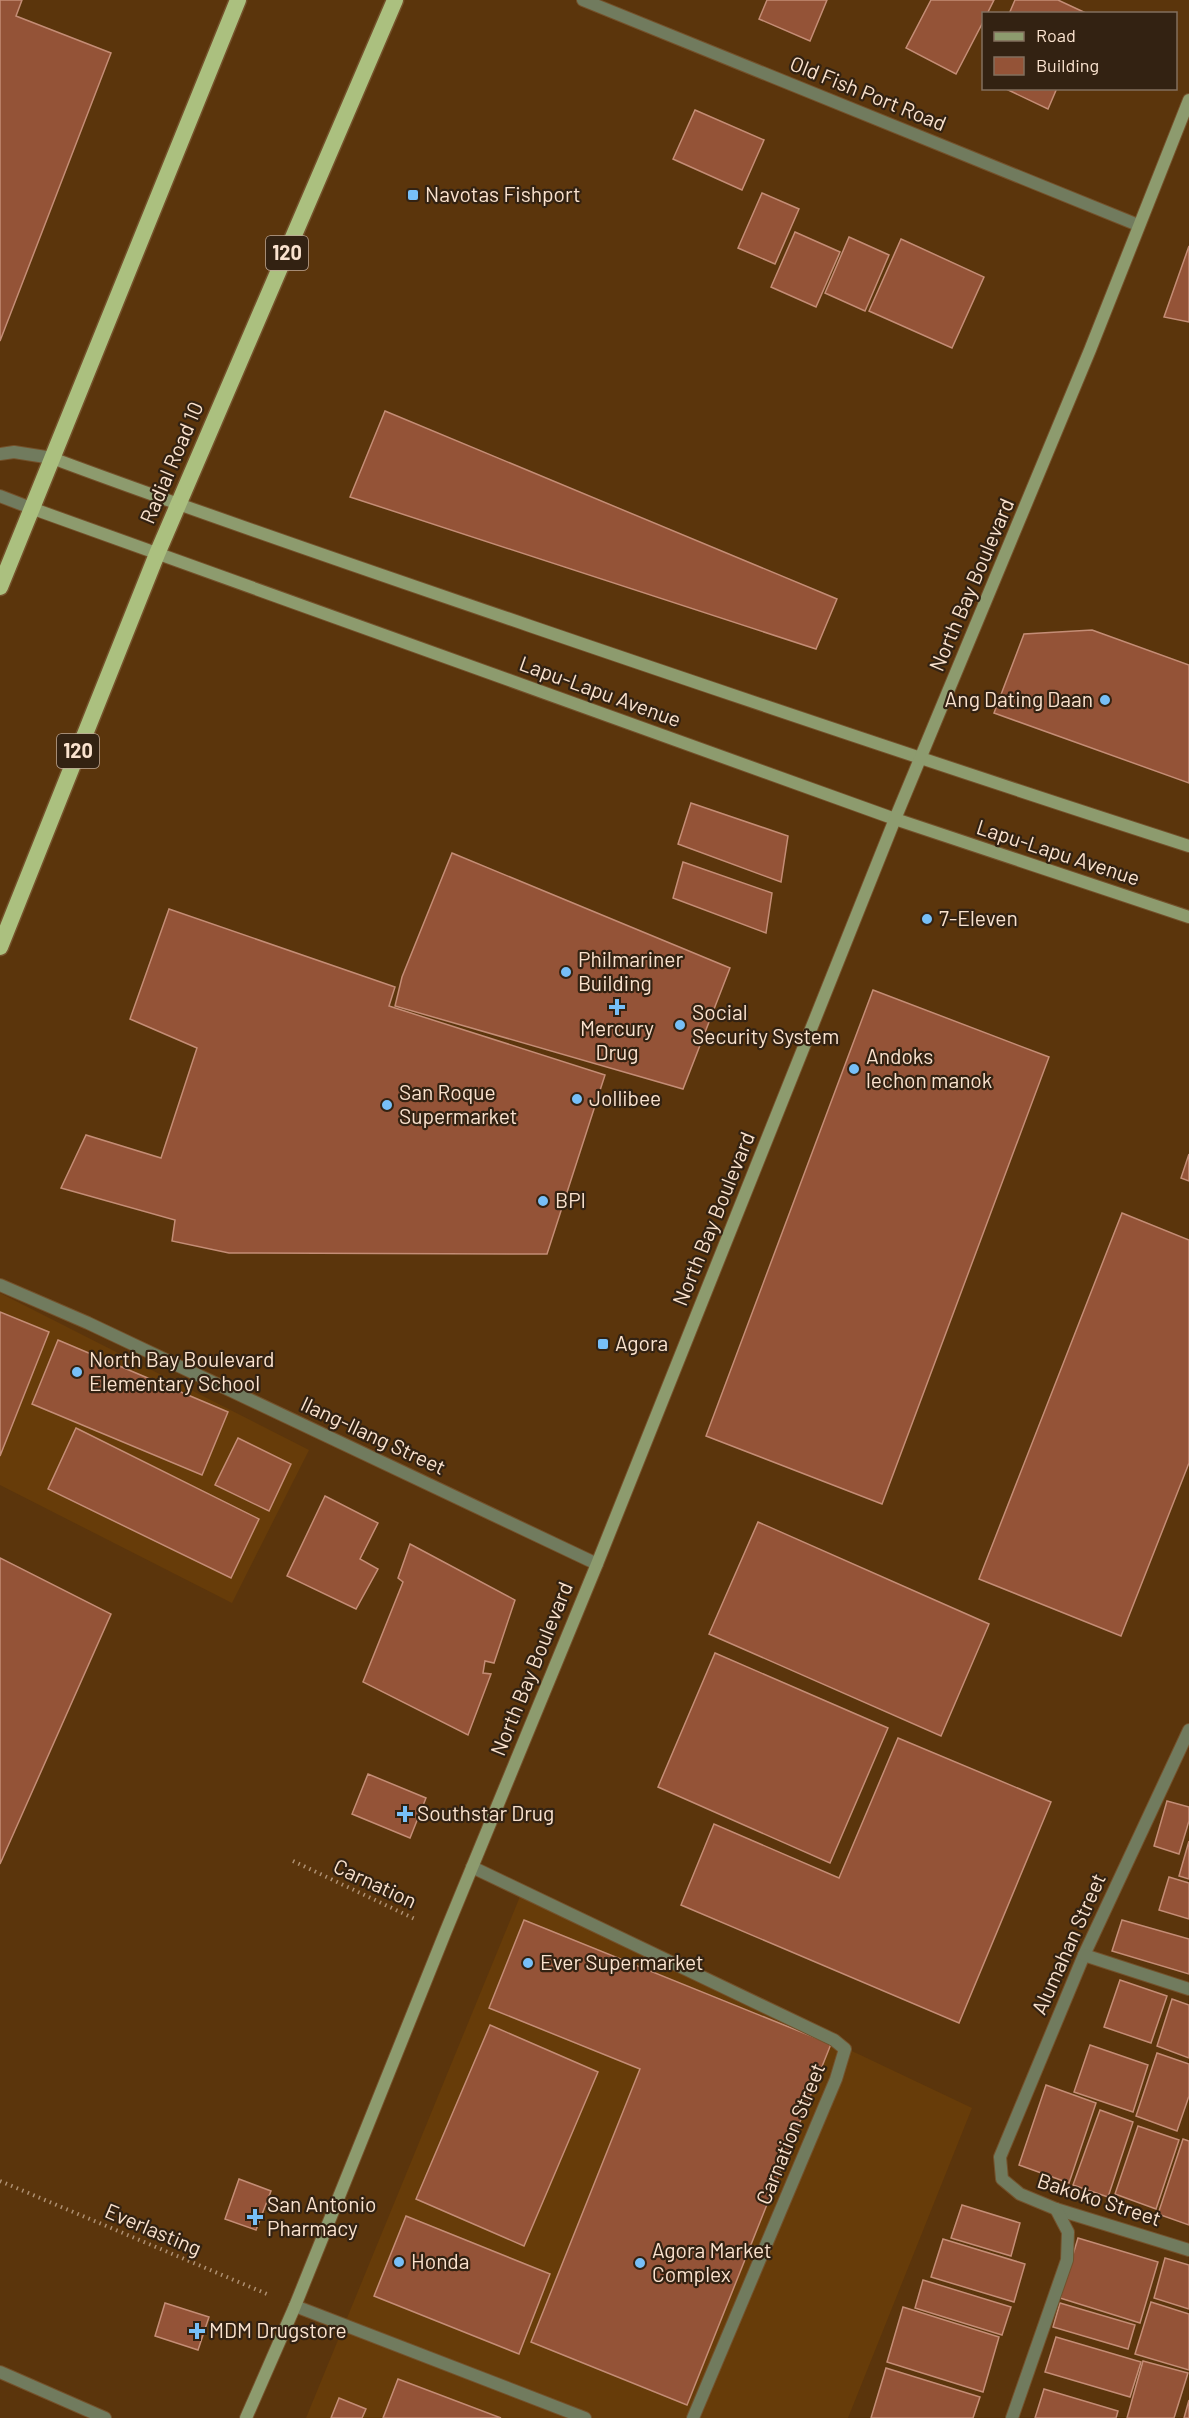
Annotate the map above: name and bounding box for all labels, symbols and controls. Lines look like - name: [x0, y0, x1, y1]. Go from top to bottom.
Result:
- legend: [982, 12, 1177, 90]
- text: Road: [1036, 24, 1076, 46]
- street label: Old Fish Port Road: [787, 50, 950, 135]
- text: Building: [1036, 54, 1099, 76]
- place label: Navotas Fishport: [425, 181, 581, 206]
- marker: Navotas Fishport: [406, 188, 420, 202]
- road number: 120: [266, 236, 308, 270]
- street label: Radial Road 10: [134, 398, 208, 527]
- street label: North Bay Boulevard: [923, 494, 1018, 675]
- street label: Lapu-Lapu Avenue: [516, 650, 685, 731]
- place label: Ang Dating Daan: [945, 686, 1093, 711]
- marker: Ang Dating Daan: [1098, 693, 1112, 707]
- road number: 120: [57, 734, 99, 768]
- street label: Lapu-Lapu Avenue: [974, 813, 1143, 890]
- place label: 7-Eleven: [939, 905, 1018, 930]
- marker: 7-Eleven: [920, 912, 934, 926]
- place label: Philmariner Building: [578, 946, 683, 995]
- marker: Philmariner Building: [559, 965, 573, 979]
- place label: Social Security System: [692, 999, 839, 1048]
- marker: Mercury Drug: [610, 1000, 624, 1014]
- place label: Mercury Drug: [580, 1015, 654, 1064]
- marker: Social Security System: [673, 1018, 687, 1032]
- place label: Andoks lechon manok: [866, 1043, 992, 1092]
- marker: Andoks lechon manok: [847, 1062, 861, 1076]
- place label: San Roque Supermarket: [399, 1079, 517, 1128]
- place label: Jollibee: [589, 1085, 661, 1110]
- marker: Jollibee: [570, 1092, 584, 1106]
- marker: San Roque Supermarket: [380, 1098, 394, 1112]
- street label: North Bay Boulevard: [666, 1128, 759, 1309]
- place label: BPI: [555, 1187, 586, 1212]
- marker: BPI: [536, 1194, 550, 1208]
- place label: Agora: [615, 1330, 668, 1355]
- marker: Agora: [596, 1337, 610, 1351]
- place label: North Bay Boulevard Elementary School: [89, 1346, 274, 1395]
- marker: North Bay Boulevard Elementary School: [70, 1365, 84, 1379]
- street label: Ilang-Ilang Street: [297, 1390, 450, 1479]
- street label: North Bay Boulevard: [484, 1578, 577, 1759]
- place label: Southstar Drug: [417, 1800, 554, 1825]
- marker: Southstar Drug: [398, 1807, 412, 1821]
- street label: Carnation: [330, 1853, 421, 1913]
- street label: Alumahan Street: [1025, 1869, 1110, 2018]
- place label: Ever Supermarket: [540, 1949, 704, 1974]
- marker: Ever Supermarket: [521, 1956, 535, 1970]
- street label: Carnation Street: [750, 2059, 829, 2208]
- street label: Bakoko Street: [1035, 2167, 1164, 2230]
- place label: San Antonio Pharmacy: [267, 2191, 376, 2240]
- street label: Everlasting: [102, 2197, 206, 2260]
- marker: San Antonio Pharmacy: [248, 2210, 262, 2224]
- place label: Agora Market Complex: [652, 2237, 772, 2286]
- place label: Honda: [411, 2248, 470, 2273]
- marker: Honda: [392, 2255, 406, 2269]
- marker: Agora Market Complex: [633, 2256, 647, 2270]
- place label: MDM Drugstore: [209, 2317, 347, 2342]
- marker: MDM Drugstore: [190, 2324, 204, 2338]

